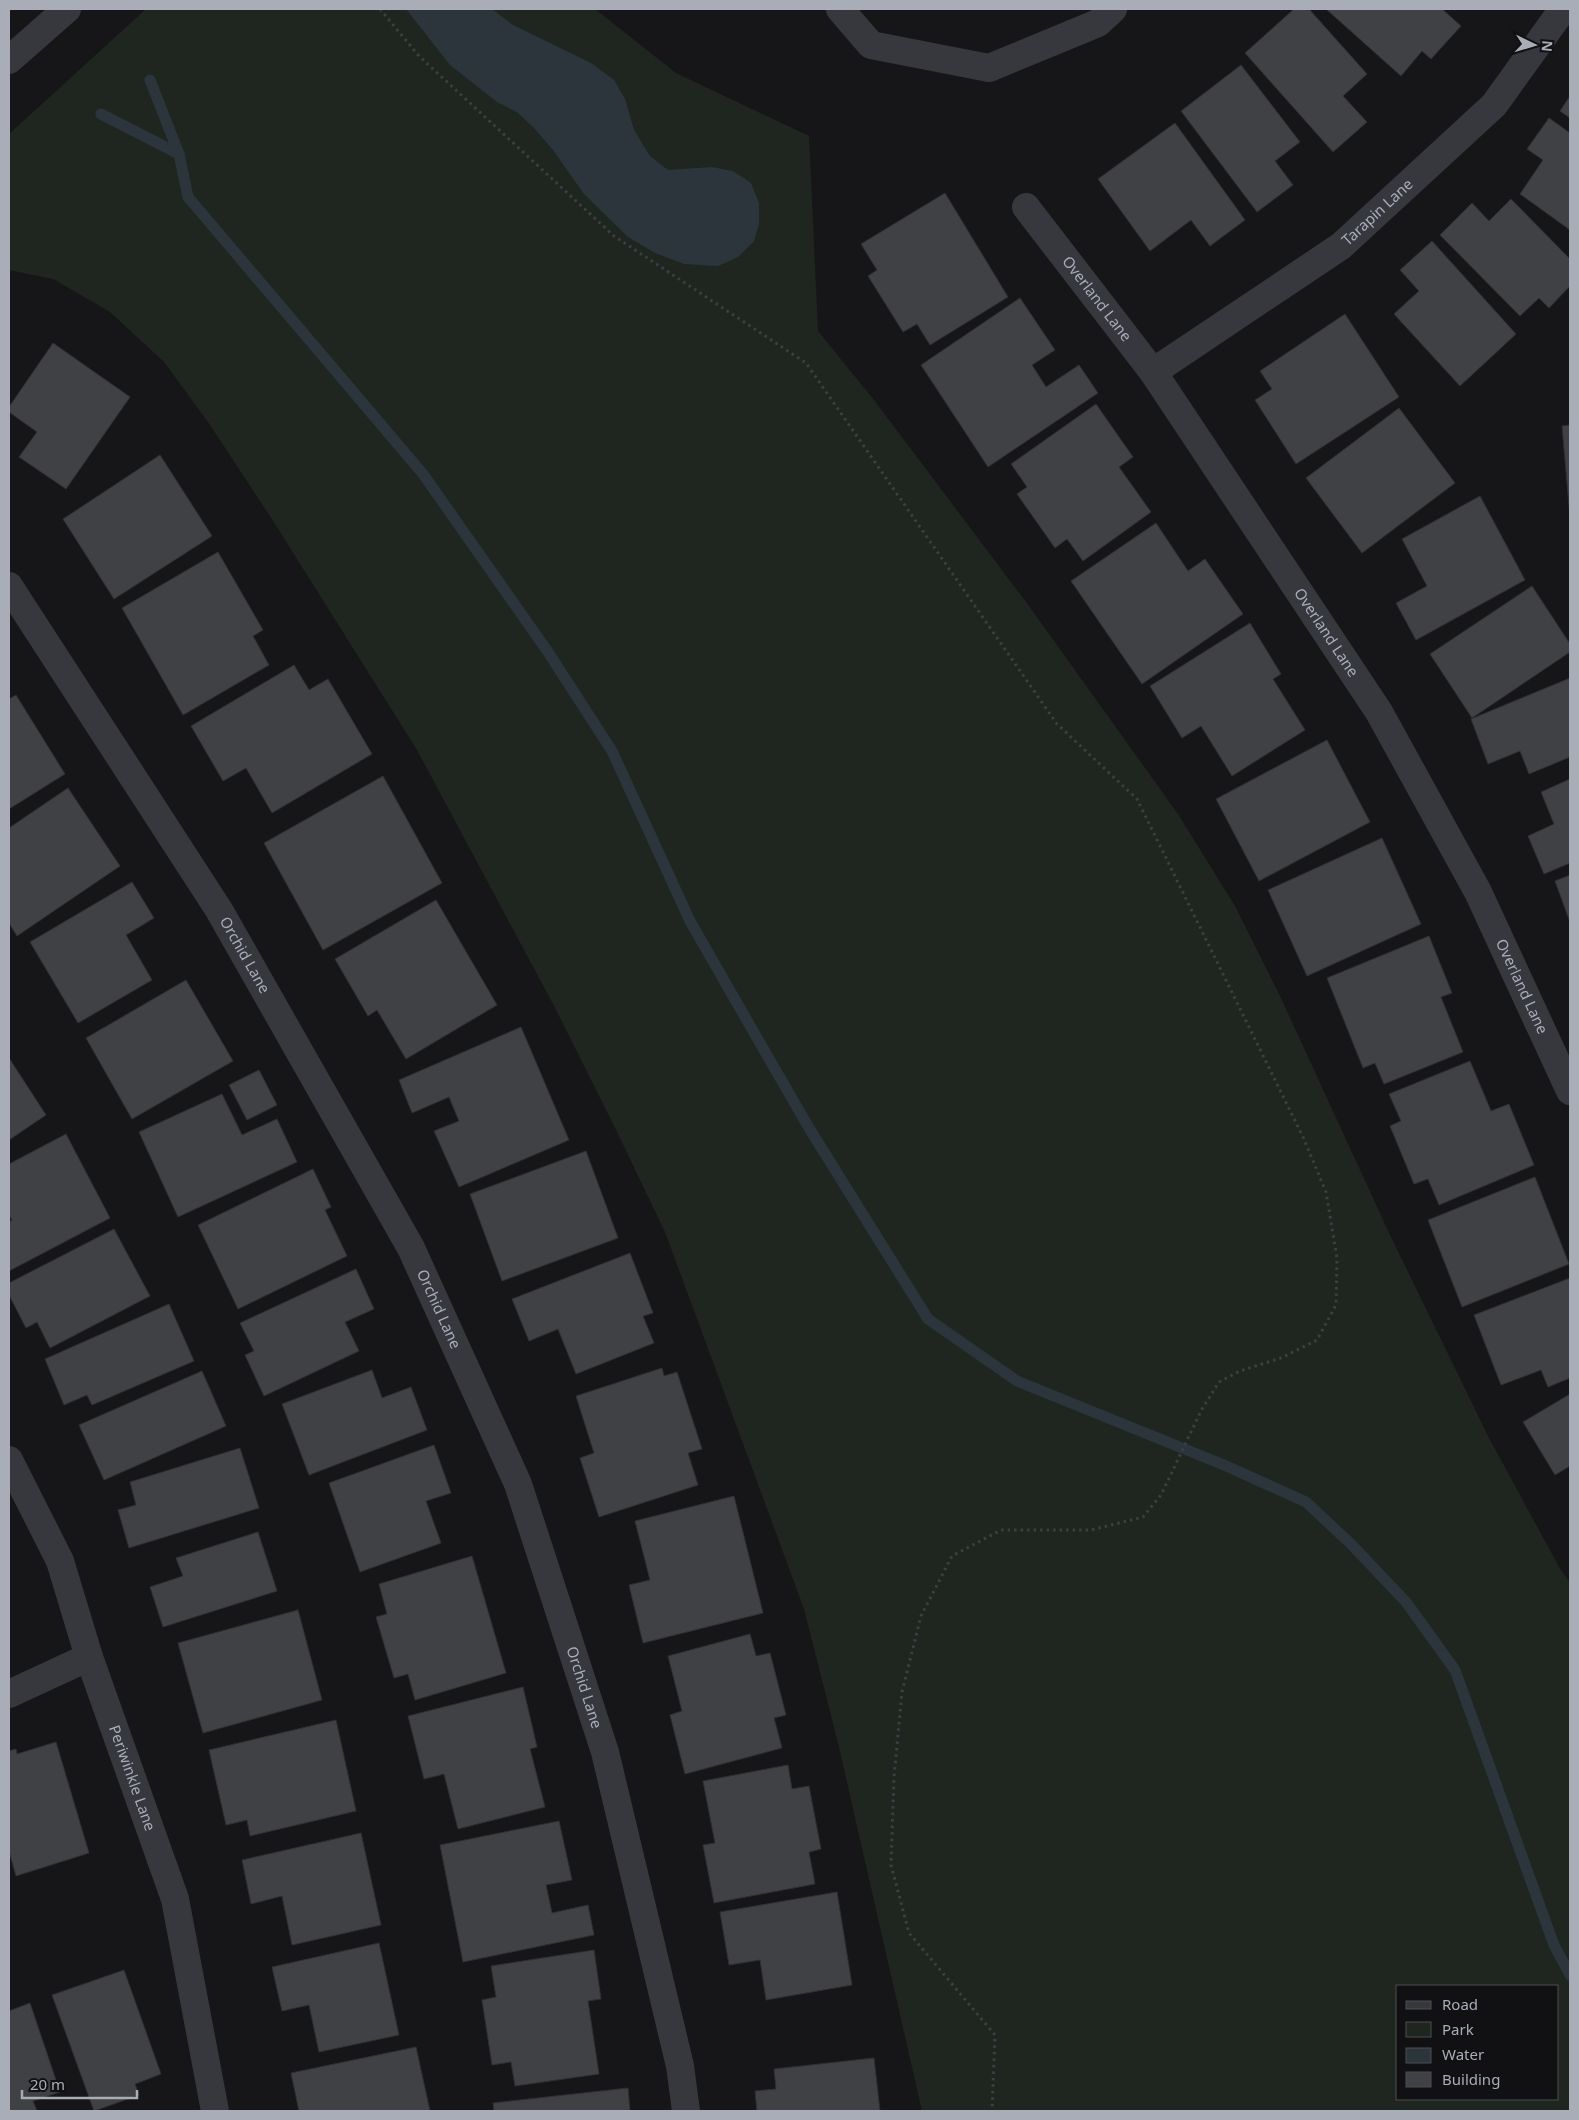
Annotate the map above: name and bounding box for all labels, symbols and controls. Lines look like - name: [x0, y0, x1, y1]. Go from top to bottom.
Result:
- north arrow: [1509, 20, 1559, 70]
- text: N: [1537, 40, 1557, 53]
- street label: Tarapin Lane: [1337, 174, 1417, 250]
- street label: Overland Lane: [1058, 251, 1137, 345]
- street label: Overland Lane: [1290, 584, 1364, 680]
- street label: Orchid Lane: [216, 913, 275, 997]
- street label: Overland Lane: [1492, 935, 1553, 1037]
- street label: Orchid Lane: [413, 1266, 466, 1352]
- street label: Orchid Lane: [562, 1644, 608, 1731]
- street label: Periwinkle Lane: [105, 1722, 161, 1833]
- legend: [1396, 1985, 1559, 2100]
- text: Road: [1442, 1994, 1478, 2014]
- text: Park: [1442, 2019, 1474, 2039]
- text: Water: [1442, 2044, 1484, 2064]
- scale bar: [22, 2068, 138, 2100]
- text: Building: [1442, 2069, 1500, 2089]
- text: 20 m: [30, 2074, 65, 2094]

